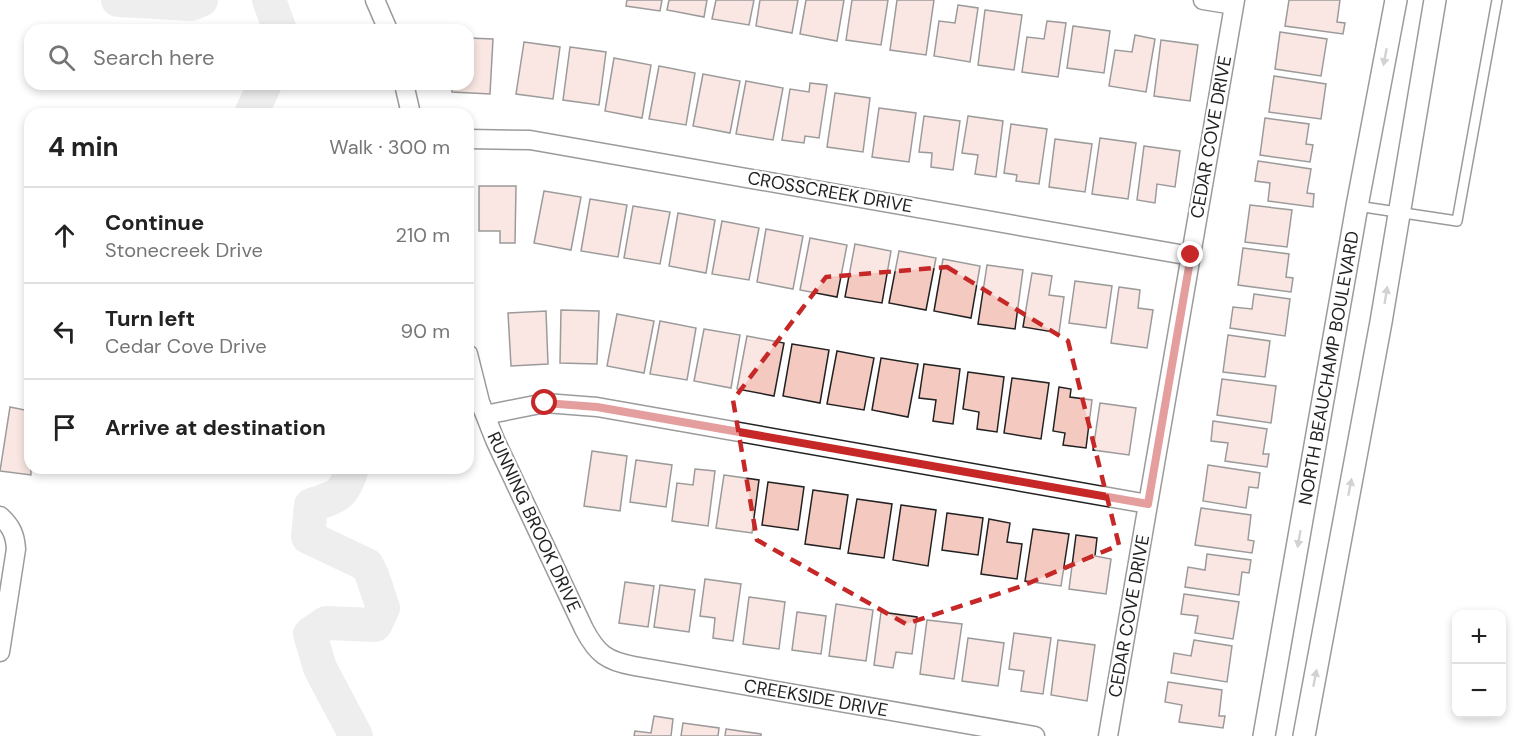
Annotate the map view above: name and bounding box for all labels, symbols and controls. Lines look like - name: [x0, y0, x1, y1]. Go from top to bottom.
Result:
- search box: [24, 24, 474, 90]
- icon: search: [45, 41, 78, 74]
- text: Search here: [93, 43, 214, 72]
- one-way arrow: [1380, 48, 1389, 67]
- street label: CEDAR COVE DRIVE: [1185, 54, 1237, 220]
- text: 4 min: [48, 130, 119, 164]
- text: Walk · 300 m: [329, 134, 450, 160]
- street label: CROSSCREEK DRIVE: [746, 166, 914, 218]
- text: Continue: [105, 208, 204, 237]
- icon: ahead: [48, 219, 81, 252]
- text: 210 m: [395, 222, 450, 248]
- street label: NORTH BEAUCHAMP BOULEVARD: [1293, 229, 1365, 507]
- text: Stonecreek Drive: [105, 237, 263, 263]
- route end: [1177, 241, 1203, 267]
- one-way arrow: [1381, 285, 1390, 304]
- text: Turn left: [105, 304, 195, 333]
- icon: left: [48, 315, 81, 348]
- text: 90 m: [401, 318, 450, 344]
- text: Cedar Cove Drive: [105, 333, 267, 359]
- route start: [531, 389, 557, 415]
- icon: arrive: [48, 411, 81, 444]
- text: Arrive at destination: [105, 413, 326, 442]
- street label: RUNNING BROOK DRIVE: [482, 428, 586, 616]
- one-way arrow: [1346, 477, 1355, 496]
- one-way arrow: [1294, 529, 1303, 548]
- street label: CEDAR COVE DRIVE: [1103, 533, 1155, 699]
- map controls: [1452, 610, 1506, 718]
- button: +: [1452, 610, 1506, 664]
- button: −: [1452, 664, 1506, 718]
- one-way arrow: [1310, 669, 1319, 688]
- street label: CREEKSIDE DRIVE: [742, 674, 890, 722]

